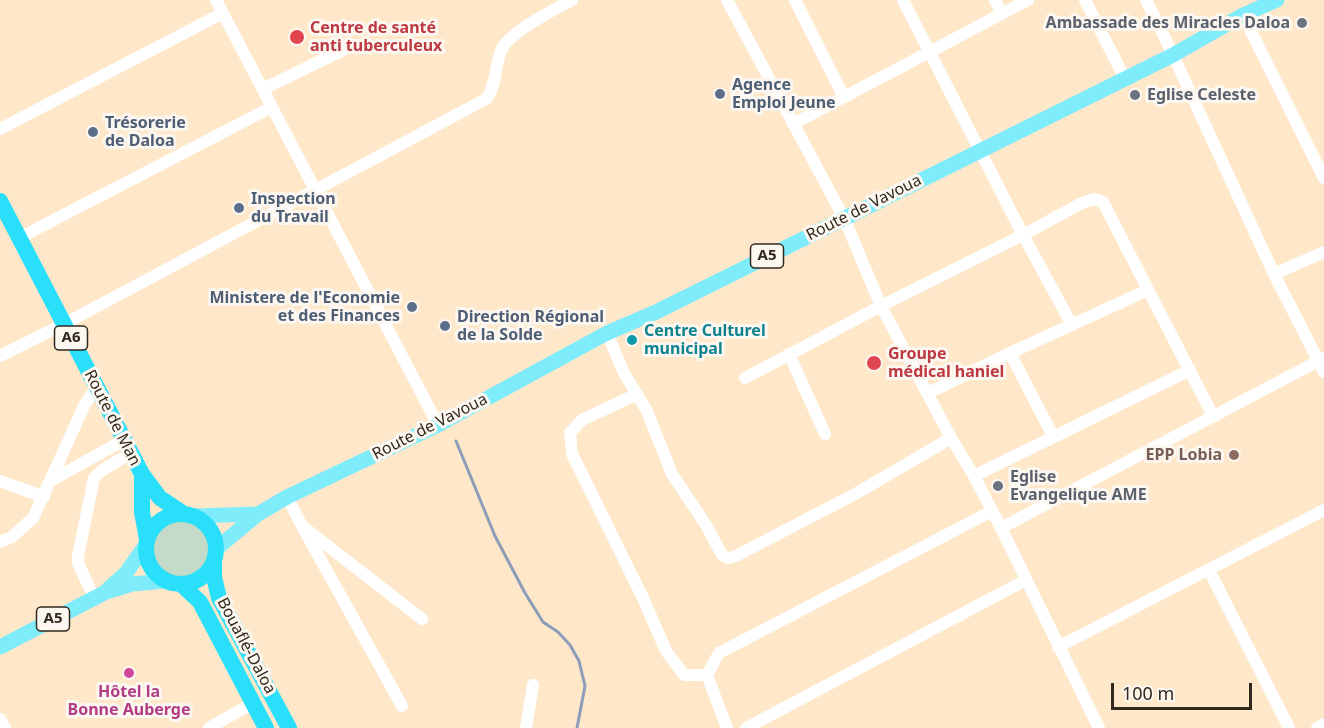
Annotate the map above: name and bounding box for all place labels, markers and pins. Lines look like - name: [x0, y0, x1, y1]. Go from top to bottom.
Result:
- place label: Ambassade des Miracles Daloa: [1046, 13, 1290, 33]
- marker: Ambassade des Miracles Daloa: [1295, 16, 1309, 30]
- place label: Centre de santé anti tuberculeux: [310, 18, 442, 56]
- marker: Centre de santé anti tuberculeux: [288, 28, 306, 46]
- place label: Agence Emploi Jeune: [732, 75, 836, 113]
- place label: Eglise Celeste: [1147, 85, 1256, 105]
- marker: Agence Emploi Jeune: [713, 87, 727, 101]
- marker: Eglise Celeste: [1128, 88, 1142, 102]
- place label: Trésorerie de Daloa: [105, 113, 186, 151]
- marker: Trésorerie de Daloa: [86, 125, 100, 139]
- place label: Inspection du Travail: [251, 189, 336, 227]
- marker: Inspection du Travail: [232, 201, 246, 215]
- place label: Ministere de l'Economie et des Finances: [209, 288, 400, 326]
- marker: Ministere de l'Economie et des Finances: [405, 300, 419, 314]
- place label: Direction Régional de la Solde: [457, 307, 604, 345]
- marker: Direction Régional de la Solde: [438, 319, 452, 333]
- place label: Centre Culturel municipal: [644, 321, 766, 359]
- marker: Centre Culturel municipal: [625, 333, 639, 347]
- place label: Groupe médical haniel: [888, 344, 1004, 382]
- marker: Groupe médical haniel: [865, 354, 883, 372]
- place label: EPP Lobia: [1146, 445, 1222, 465]
- marker: EPP Lobia: [1227, 448, 1241, 462]
- place label: Eglise Evangelique AME: [1010, 467, 1147, 505]
- marker: Eglise Evangelique AME: [991, 479, 1005, 493]
- marker: Hôtel la Bonne Auberge: [122, 666, 136, 680]
- place label: Hôtel la Bonne Auberge: [68, 682, 190, 720]

